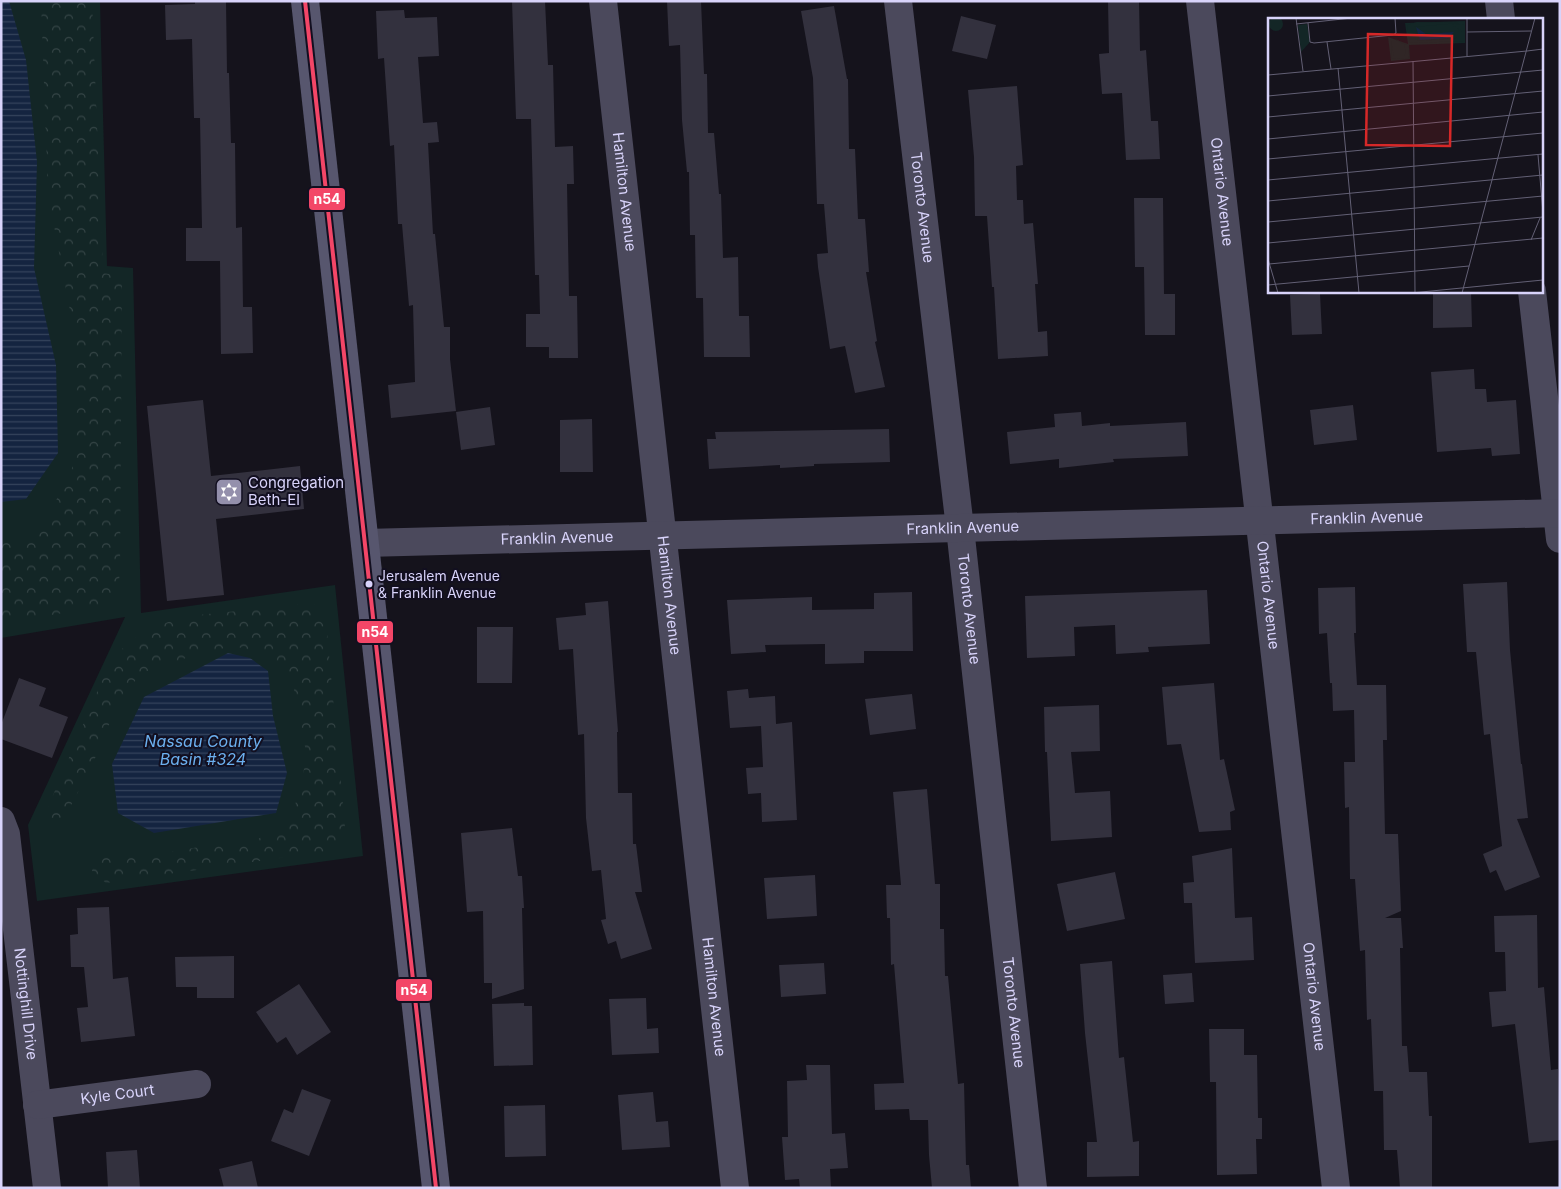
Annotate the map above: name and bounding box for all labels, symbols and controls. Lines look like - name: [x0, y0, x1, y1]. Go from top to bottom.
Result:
- inset map: [1268, 18, 1544, 292]
- street label: Hamilton Avenue: [609, 131, 641, 252]
- street label: Ontario Avenue: [1207, 136, 1238, 247]
- street label: Toronto Avenue: [907, 151, 939, 264]
- line badge: n54: [308, 187, 346, 211]
- text: n54: [313, 190, 341, 207]
- place label: Congregation Beth-El: [248, 473, 344, 509]
- synagogue icon: Congregation Beth-El: [214, 477, 244, 507]
- street label: Franklin Avenue: [1310, 506, 1423, 528]
- street label: Franklin Avenue: [906, 517, 1019, 538]
- street label: Franklin Avenue: [500, 527, 614, 549]
- street label: Hamilton Avenue: [654, 535, 686, 656]
- street label: Ontario Avenue: [1253, 540, 1284, 650]
- street label: Toronto Avenue: [954, 552, 985, 665]
- place label: Jerusalem Avenue & Franklin Avenue: [378, 567, 500, 601]
- marker: Jerusalem Avenue & Franklin Avenue: [364, 579, 374, 589]
- line badge: n54: [356, 620, 394, 644]
- text: n54: [361, 623, 389, 640]
- water label: Nassau County Basin #324: [144, 731, 263, 769]
- street label: Hamilton Avenue: [698, 936, 730, 1057]
- street label: Ontario Avenue: [1299, 941, 1330, 1052]
- street label: Nottinghill Drive: [10, 947, 42, 1061]
- street label: Toronto Avenue: [999, 956, 1030, 1069]
- line badge: n54: [395, 978, 433, 1002]
- text: n54: [400, 981, 428, 998]
- street label: Kyle Court: [79, 1080, 155, 1108]

